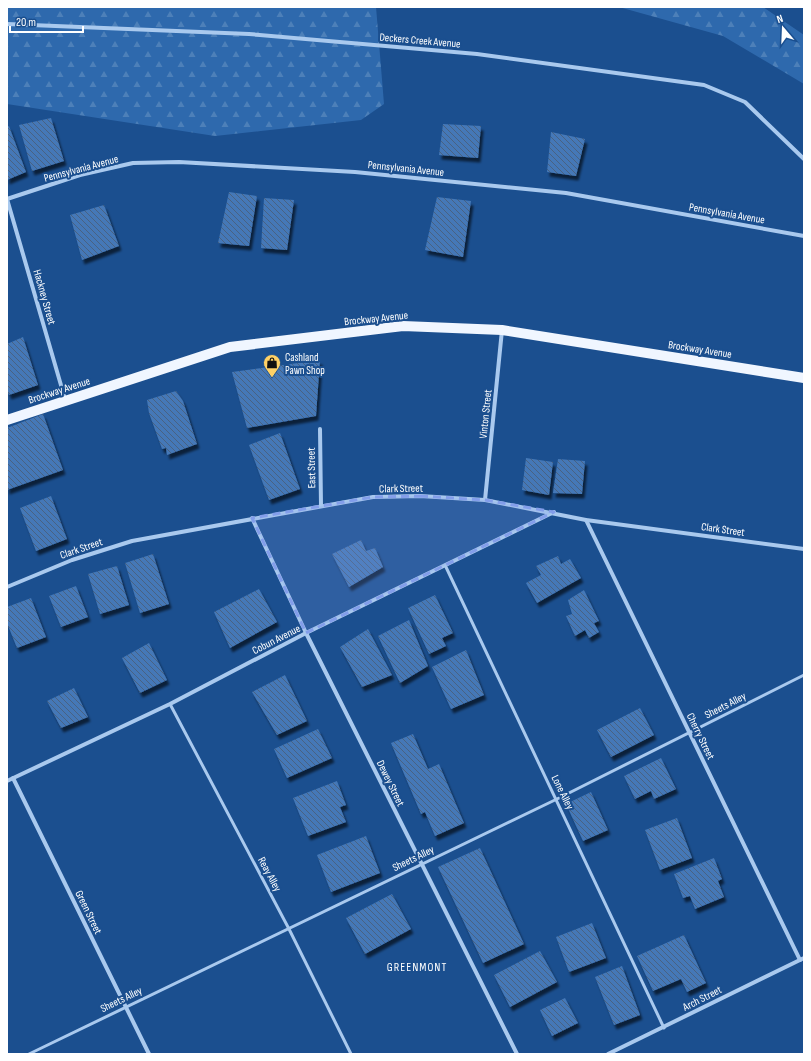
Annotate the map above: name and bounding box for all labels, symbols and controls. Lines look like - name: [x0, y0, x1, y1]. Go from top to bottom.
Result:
- scale bar: [10, 8, 83, 34]
- north arrow: [763, 8, 803, 48]
- text: N: [775, 12, 785, 26]
- text: 20 m: [16, 15, 36, 30]
- street label: Deckers Creek Avenue: [379, 30, 461, 51]
- street label: Pennsylvania Avenue: [42, 152, 120, 185]
- street label: Pennsylvania Avenue: [367, 158, 445, 179]
- street label: Pennsylvania Avenue: [688, 200, 766, 227]
- street label: Hackney Street: [30, 268, 59, 327]
- street label: Brockway Avenue: [343, 309, 409, 328]
- street label: Brockway Avenue: [667, 338, 733, 361]
- place label: Cashland Pawn Shop: [285, 351, 325, 377]
- shop icon: Cashland Pawn Shop: [262, 353, 282, 378]
- street label: Brockway Avenue: [27, 374, 92, 407]
- street label: Vinton Street: [476, 388, 495, 439]
- street label: East Street: [305, 447, 318, 489]
- street label: Clark Street: [379, 482, 424, 495]
- street label: Clark Street: [700, 520, 746, 539]
- street label: Clark Street: [58, 535, 105, 562]
- street label: Cobun Avenue: [250, 622, 302, 657]
- street label: Sheets Alley: [702, 689, 749, 721]
- street label: Cherry Street: [684, 711, 718, 762]
- street label: Dewey Street: [374, 758, 408, 809]
- street label: Lone Alley: [549, 773, 577, 812]
- street label: Sheets Alley: [390, 842, 437, 874]
- street label: Reay Alley: [255, 855, 284, 894]
- street label: Green Street: [72, 888, 105, 937]
- district label: GREENMONT: [387, 960, 447, 975]
- street label: Sheets Alley: [98, 983, 145, 1015]
- street label: Arch Street: [680, 983, 724, 1014]

